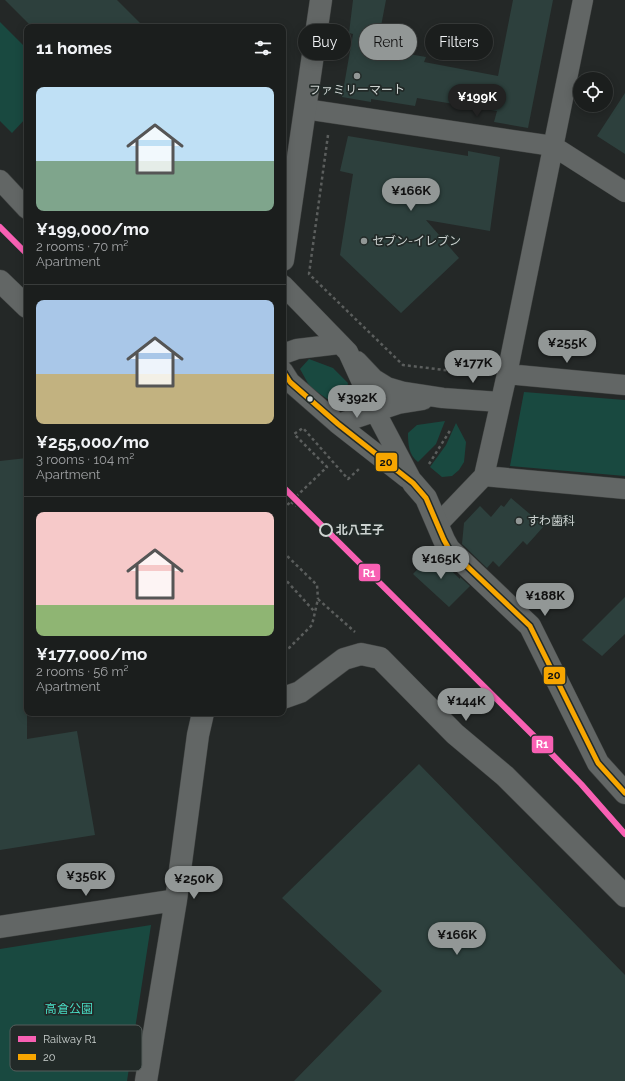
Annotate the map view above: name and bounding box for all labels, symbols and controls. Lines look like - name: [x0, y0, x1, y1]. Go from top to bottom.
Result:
- chip: Buy: [298, 24, 351, 60]
- chip: Rent: [359, 24, 417, 60]
- chip: Filters: [425, 24, 493, 60]
- icon: filters: [252, 37, 274, 59]
- text: 11 homes: [36, 38, 112, 58]
- marker: ファミリーマート: [352, 71, 362, 81]
- map controls: [573, 72, 613, 112]
- button: locate: [573, 72, 613, 112]
- place label: ファミリーマート: [309, 83, 405, 97]
- pin: ¥199K: [449, 84, 505, 118]
- text: ¥199K: [457, 89, 497, 104]
- icon: home: [119, 113, 191, 185]
- pin: ¥166K: [383, 178, 439, 212]
- text: ¥166K: [391, 183, 431, 198]
- text: ¥199,000/mo: [36, 219, 149, 239]
- place label: セブン-イレブン: [372, 234, 461, 248]
- marker: セブン-イレブン: [359, 236, 369, 246]
- text: 2 rooms · 70 m²: [36, 239, 128, 254]
- text: Apartment: [36, 254, 100, 269]
- icon: home: [119, 326, 191, 398]
- pin: ¥255K: [539, 330, 595, 364]
- text: ¥255K: [547, 335, 587, 350]
- pin: ¥177K: [445, 350, 501, 384]
- text: ¥177K: [453, 355, 493, 370]
- pin: ¥392K: [329, 385, 385, 419]
- text: ¥392K: [337, 390, 377, 405]
- unlabelled marker: [305, 394, 315, 404]
- text: ¥255,000/mo: [36, 432, 149, 452]
- text: 3 rooms · 104 m²: [36, 452, 134, 467]
- line badge: 20: [375, 452, 398, 472]
- text: 20: [380, 456, 393, 469]
- text: Apartment: [36, 467, 100, 482]
- place label: すわ歯科: [527, 514, 575, 528]
- marker: すわ歯科: [514, 516, 524, 526]
- marker: 北八王子: [319, 523, 333, 537]
- place label: 北八王子: [336, 523, 384, 537]
- icon: home: [119, 538, 191, 610]
- pin: ¥165K: [413, 546, 469, 580]
- text: ¥165K: [421, 551, 461, 566]
- line badge: R1: [358, 563, 381, 582]
- text: R1: [363, 567, 376, 580]
- pin: ¥188K: [517, 583, 573, 617]
- text: ¥188K: [525, 588, 565, 603]
- text: ¥177,000/mo: [36, 644, 147, 664]
- text: 2 rooms · 56 m²: [36, 664, 128, 679]
- line badge: 20: [543, 666, 566, 685]
- text: 20: [548, 669, 561, 682]
- text: Apartment: [36, 679, 100, 694]
- pin: ¥144K: [438, 688, 494, 722]
- text: ¥144K: [446, 693, 486, 708]
- line badge: R1: [531, 735, 554, 754]
- text: R1: [536, 738, 549, 751]
- pin: ¥356K: [58, 863, 114, 897]
- pin: ¥250K: [166, 866, 222, 900]
- text: ¥356K: [66, 868, 106, 883]
- text: ¥250K: [174, 871, 214, 886]
- pin: ¥166K: [429, 922, 485, 956]
- text: ¥166K: [437, 927, 477, 942]
- park label: 高倉公園: [45, 1002, 93, 1016]
- legend: [10, 1025, 142, 1071]
- text: Railway R1: [43, 1033, 97, 1046]
- text: 20: [43, 1051, 56, 1064]

